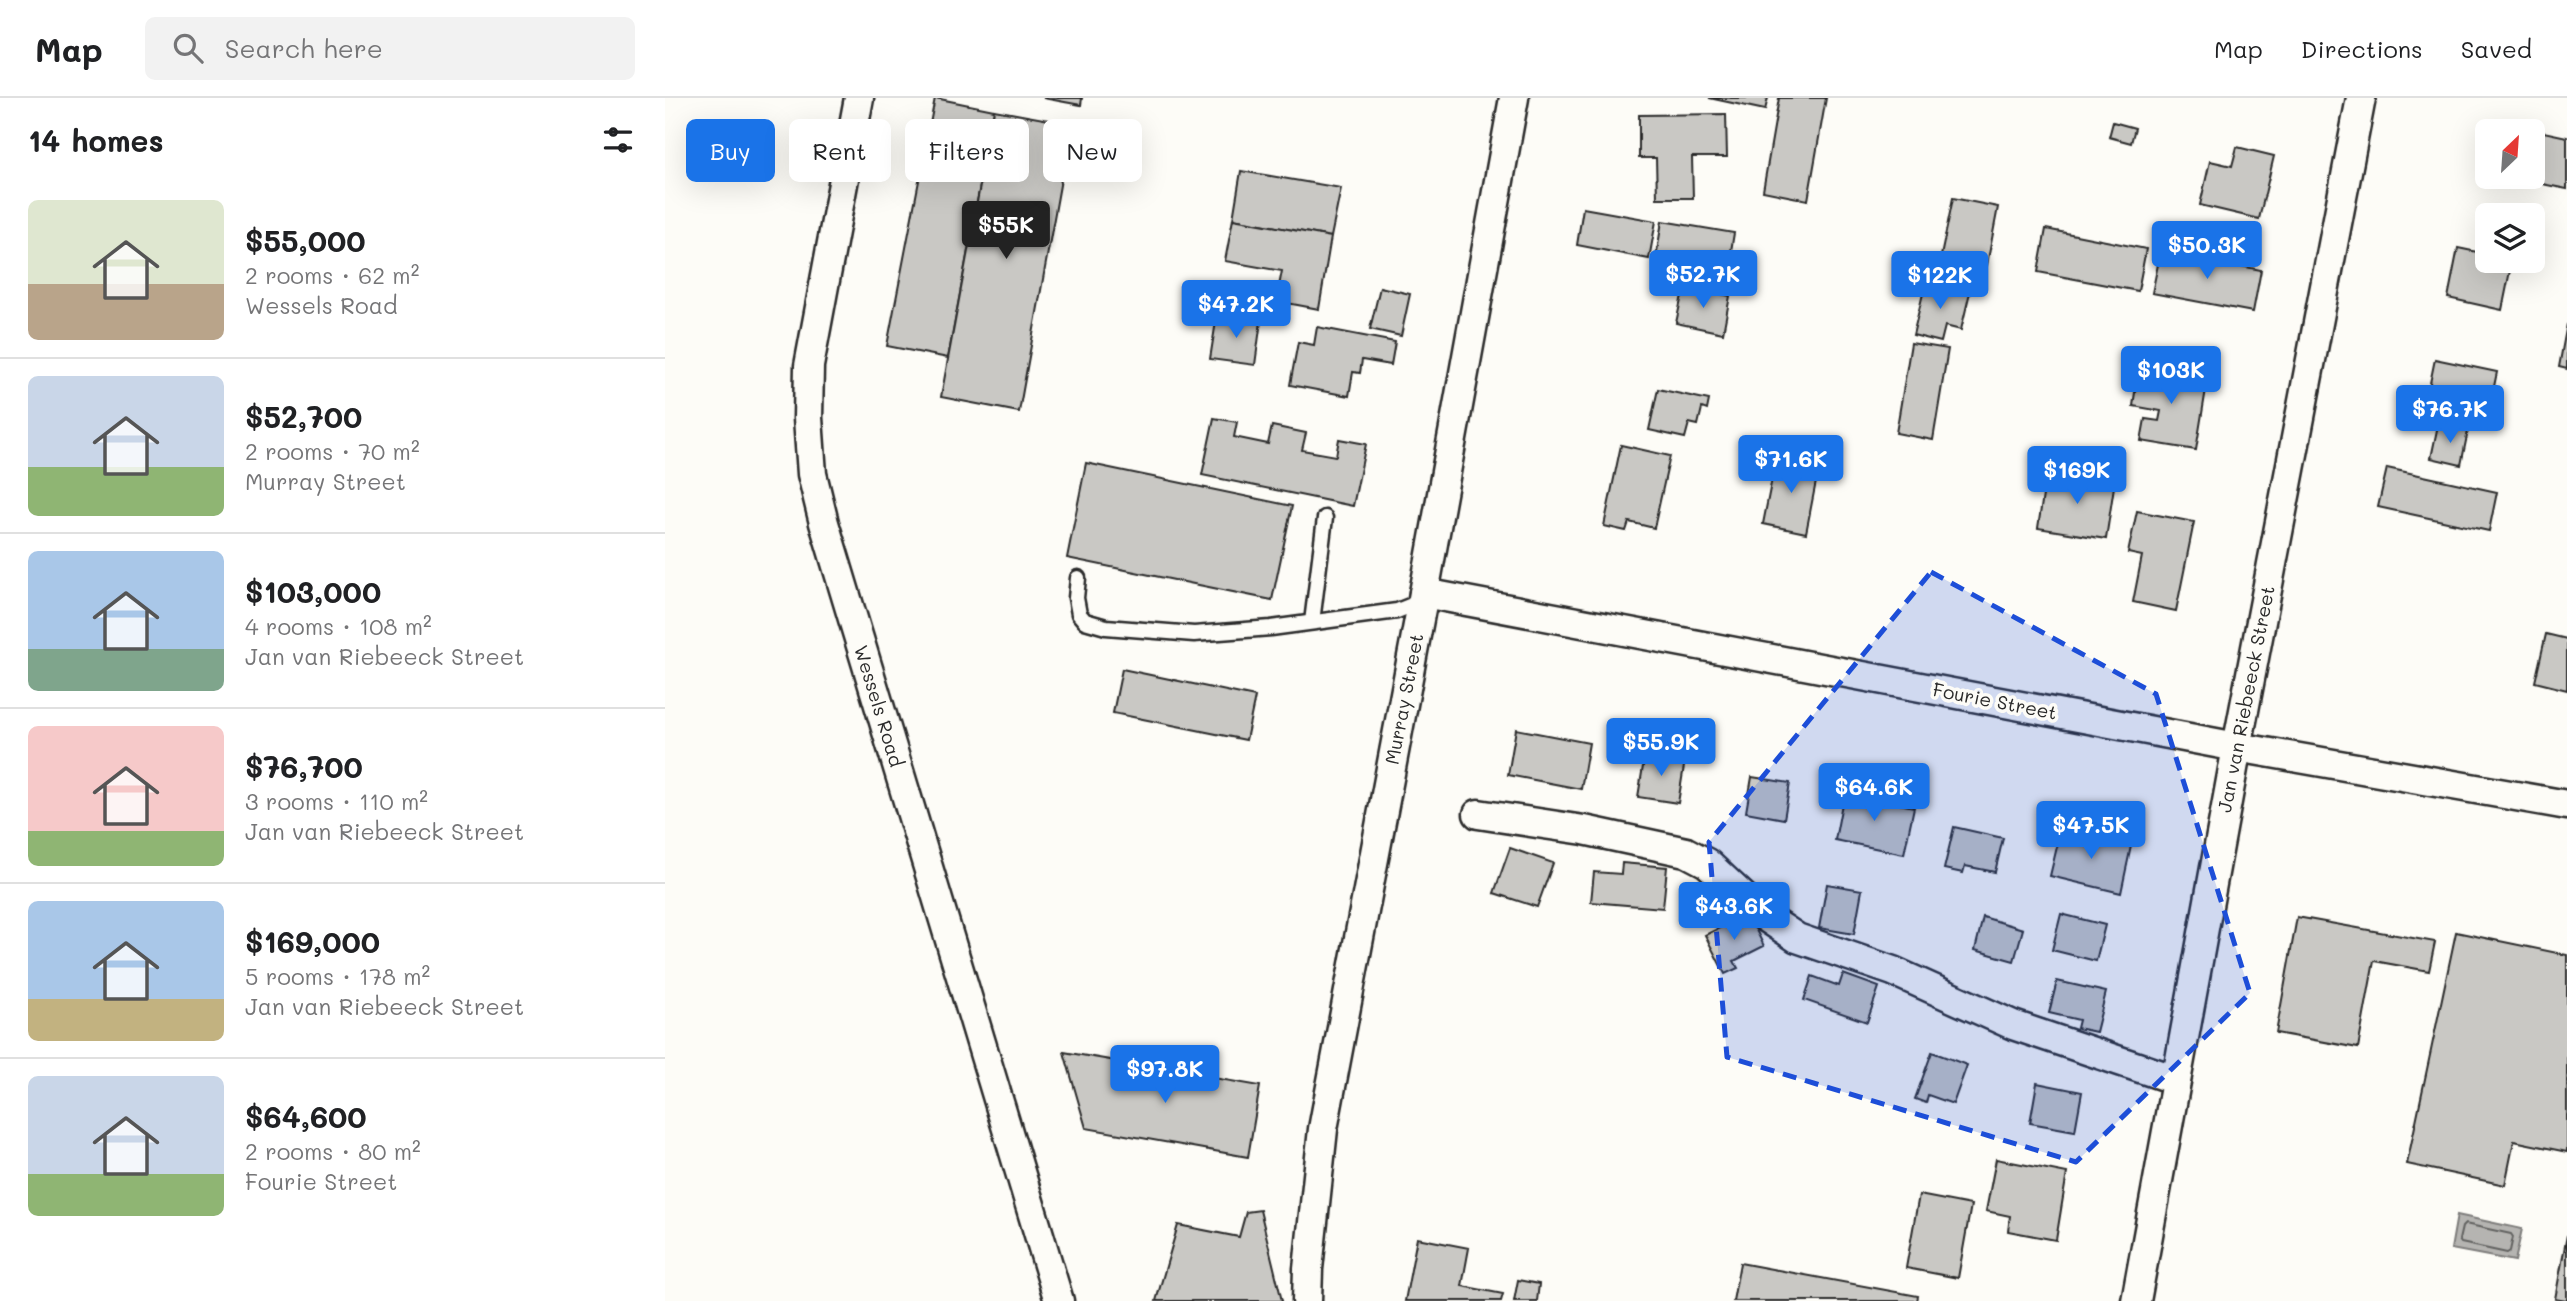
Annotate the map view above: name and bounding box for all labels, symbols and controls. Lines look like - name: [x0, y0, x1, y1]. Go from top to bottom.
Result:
- search box: [145, 17, 635, 80]
- text: Map: [35, 27, 103, 70]
- icon: search: [169, 29, 207, 67]
- text: Search here: [225, 31, 383, 65]
- text: Map: [2214, 33, 2263, 64]
- text: Directions: [2301, 33, 2423, 64]
- text: Saved: [2461, 33, 2532, 64]
- chip: Buy: [686, 119, 775, 182]
- chip: Rent: [789, 119, 891, 182]
- chip: Filters: [905, 119, 1029, 182]
- chip: New: [1043, 119, 1142, 182]
- north arrow: [2475, 119, 2545, 189]
- map controls: [2475, 119, 2545, 273]
- text: 14 homes: [28, 120, 164, 160]
- icon: filters: [599, 121, 637, 159]
- pin: $55K: [965, 202, 1047, 261]
- button: layers: [2475, 203, 2545, 273]
- text: $55K: [978, 209, 1034, 239]
- text: $55,000: [245, 220, 366, 260]
- pin: $50.3K: [2150, 222, 2264, 281]
- icon: home: [84, 228, 168, 312]
- text: $50.3K: [2168, 229, 2246, 259]
- pin: $52.7K: [1646, 250, 1760, 310]
- pin: $122K: [1891, 252, 1989, 311]
- text: $52.7K: [1665, 258, 1741, 288]
- text: $122K: [1907, 259, 1973, 289]
- text: 2 rooms · 62 m²: [245, 260, 419, 290]
- pin: $47.2K: [1179, 280, 1293, 340]
- text: $47.2K: [1198, 288, 1274, 318]
- text: Wessels Road: [245, 290, 398, 320]
- pin: $103K: [2122, 346, 2220, 406]
- text: $103K: [2137, 354, 2205, 384]
- pin: $76.7K: [2393, 386, 2507, 445]
- text: $76.7K: [2412, 393, 2488, 423]
- text: $52,700: [245, 396, 362, 436]
- icon: home: [84, 404, 168, 488]
- text: 2 rooms · 70 m²: [245, 436, 420, 466]
- pin: $71.6K: [1734, 436, 1848, 495]
- text: $71.6K: [1754, 443, 1828, 473]
- pin: $169K: [2028, 446, 2126, 506]
- text: $169K: [2043, 454, 2111, 484]
- text: Murray Street: [245, 466, 406, 496]
- text: $103,000: [245, 571, 381, 611]
- icon: home: [84, 579, 168, 663]
- street label: Jan van Riebeeck Street: [2211, 583, 2280, 814]
- text: 4 rooms · 108 m²: [245, 611, 432, 641]
- street label: Murray Street: [1379, 631, 1428, 767]
- text: Jan van Riebeeck Street: [245, 641, 524, 671]
- street label: Wessels Road: [849, 642, 910, 770]
- street label: Fourie Street: [1931, 676, 2059, 725]
- pin: $55.9K: [1604, 718, 1718, 778]
- text: $55.9K: [1622, 726, 1700, 756]
- text: $76,700: [245, 746, 363, 786]
- icon: home: [84, 754, 168, 838]
- pin: $64.6K: [1817, 764, 1931, 823]
- text: $64.6K: [1835, 771, 1913, 801]
- text: 3 rooms · 110 m²: [245, 786, 428, 816]
- pin: $47.5K: [2034, 802, 2148, 861]
- text: $47.5K: [2052, 809, 2130, 839]
- text: Jan van Riebeeck Street: [245, 816, 524, 846]
- pin: $43.6K: [1677, 882, 1791, 942]
- text: $43.6K: [1695, 890, 1773, 920]
- text: $169,000: [245, 921, 380, 961]
- icon: home: [84, 929, 168, 1013]
- text: 5 rooms · 178 m²: [245, 961, 430, 991]
- text: Jan van Riebeeck Street: [245, 991, 524, 1021]
- pin: $97.8K: [1108, 1046, 1222, 1105]
- text: $97.8K: [1126, 1053, 1204, 1083]
- text: $64,600: [245, 1096, 367, 1136]
- icon: home: [84, 1104, 168, 1188]
- text: 2 rooms · 80 m²: [245, 1136, 421, 1166]
- text: Fourie Street: [245, 1166, 397, 1196]

